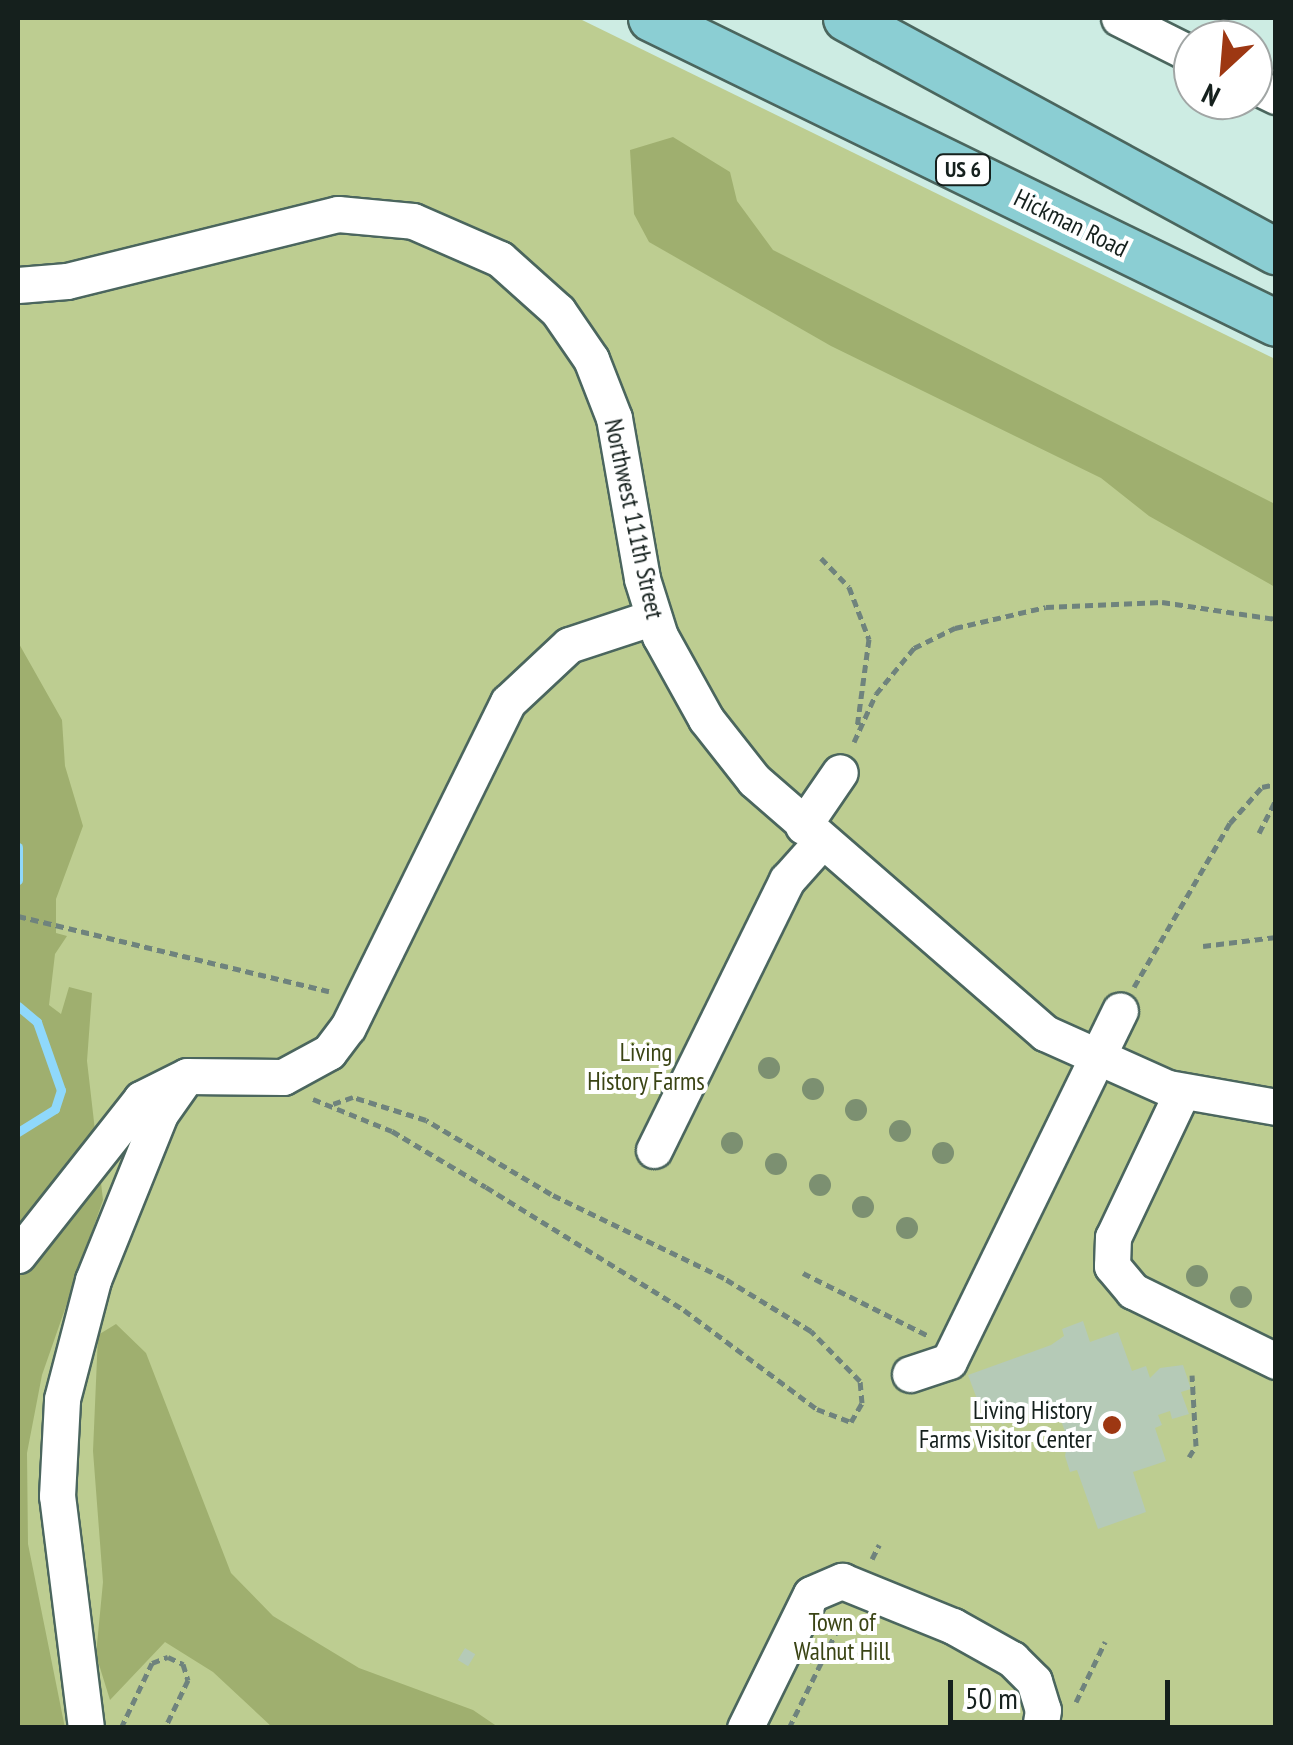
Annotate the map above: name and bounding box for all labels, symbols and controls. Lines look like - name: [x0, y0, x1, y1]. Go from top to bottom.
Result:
- north arrow: [1173, 20, 1273, 120]
- text: N: [1196, 76, 1225, 116]
- road number: US 6: [933, 153, 993, 187]
- street label: Hickman Road: [1009, 183, 1133, 263]
- street label: Northwest 111th Street: [598, 416, 670, 622]
- park label: Living History Farms: [587, 1038, 705, 1097]
- place label: Living History Farms Visitor Center: [918, 1396, 1092, 1455]
- marker: Living History Farms Visitor Center: [1101, 1414, 1123, 1436]
- park label: Town of Walnut Hill: [794, 1608, 890, 1667]
- scale bar: [953, 1660, 1176, 1722]
- text: 50 m: [965, 1678, 1018, 1717]

